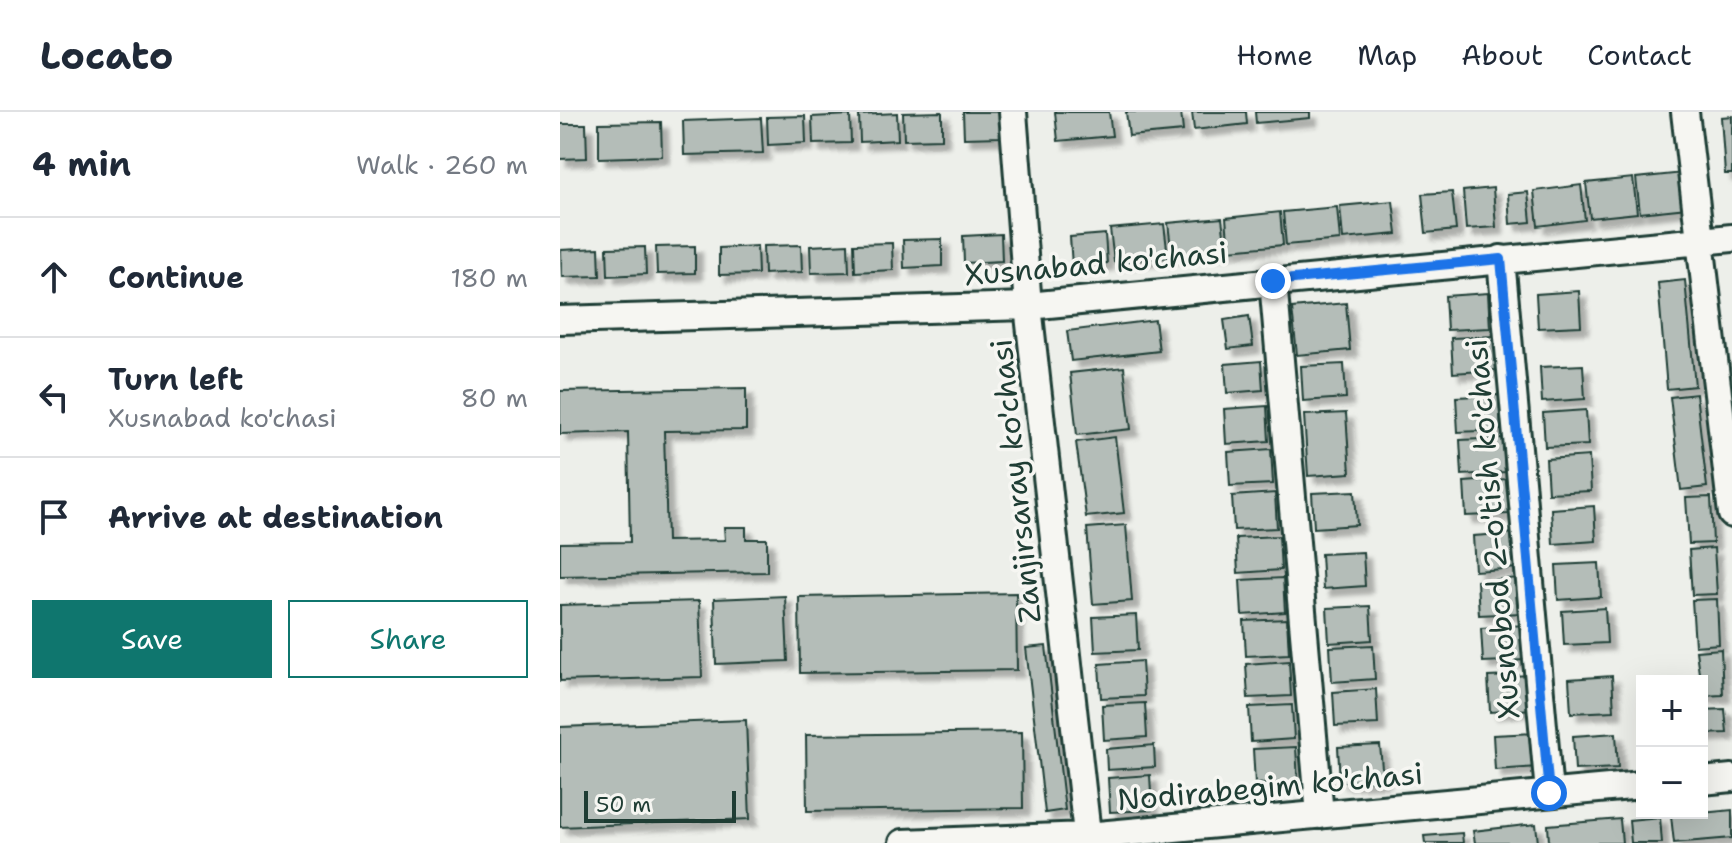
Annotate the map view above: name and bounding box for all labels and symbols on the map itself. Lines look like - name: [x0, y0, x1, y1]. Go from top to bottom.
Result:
- street label: Xusnabad ko'chasi: [963, 232, 1229, 295]
- route end: [1255, 263, 1291, 299]
- street label: Zanjirsaray ko'chasi: [980, 337, 1051, 625]
- street label: Xusnobod 2-o'tish ko'chasi: [1455, 337, 1530, 721]
- street label: Nodirabegim ko'chasi: [1115, 753, 1425, 820]
- route start: [1531, 775, 1567, 811]
- scale bar: [584, 787, 736, 823]

